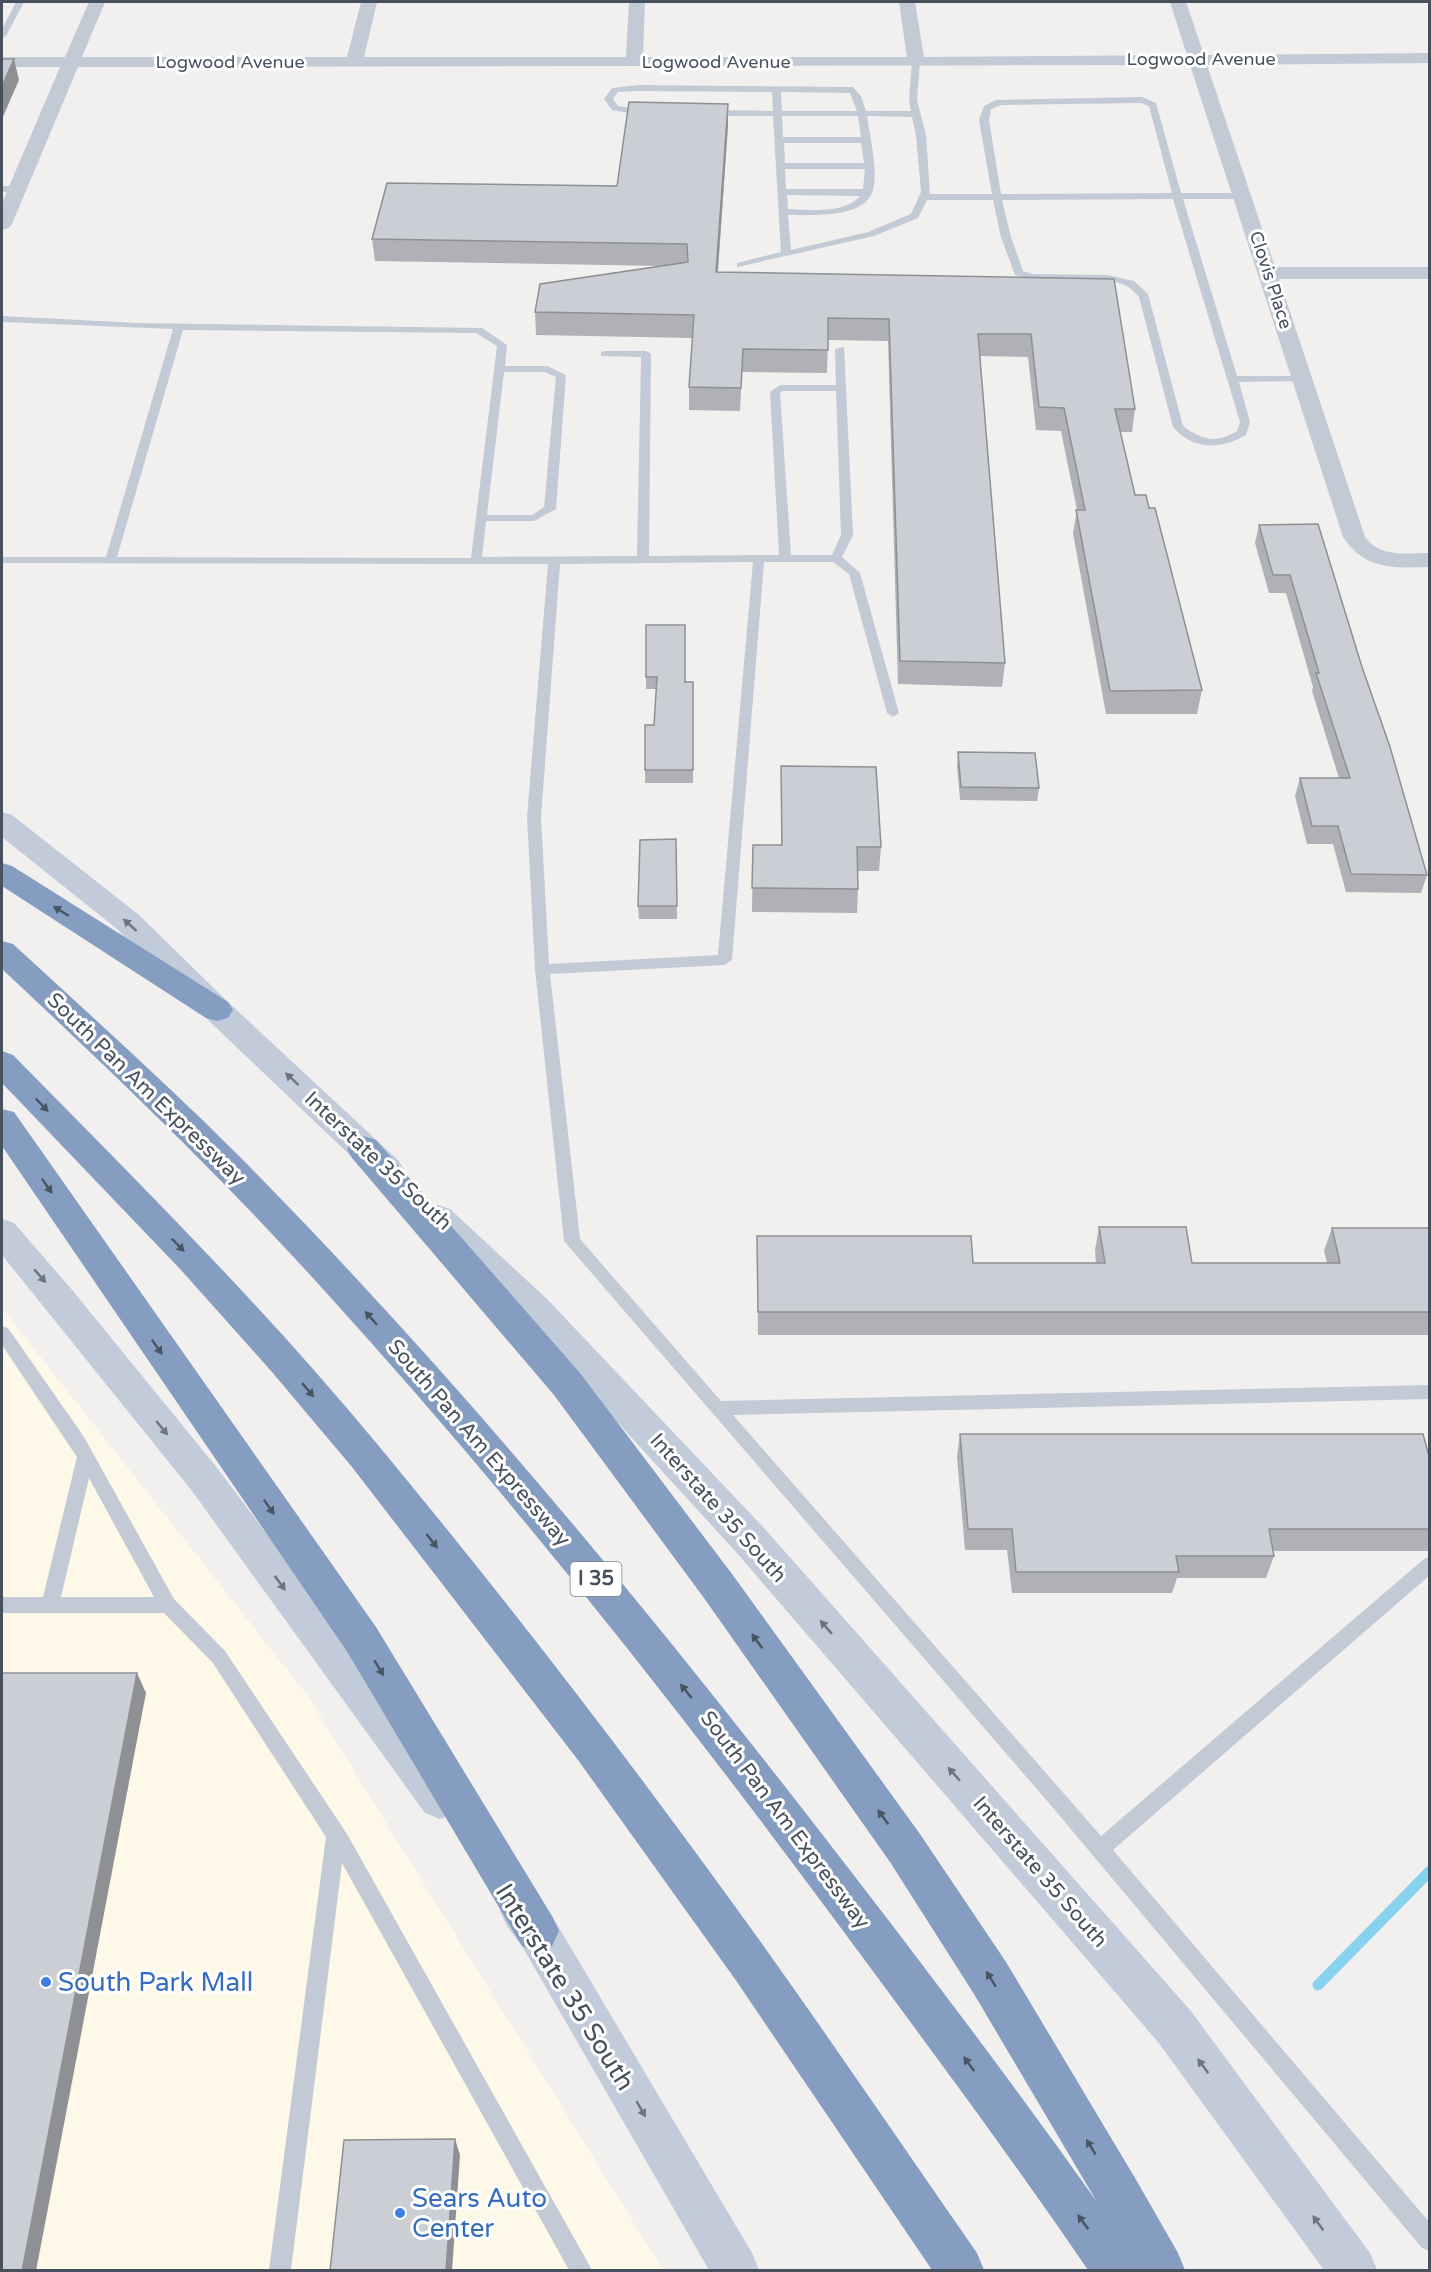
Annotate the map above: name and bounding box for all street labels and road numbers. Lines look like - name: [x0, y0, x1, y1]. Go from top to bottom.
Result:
- street label: Logwood Avenue: [1126, 48, 1276, 70]
- street label: Logwood Avenue: [155, 51, 305, 73]
- street label: Logwood Avenue: [641, 51, 791, 73]
- street label: Clovis Place: [1245, 228, 1297, 332]
- street label: South Pan Am Expressway: [42, 988, 250, 1190]
- street label: Interstate 35 South: [299, 1086, 457, 1236]
- street label: South Pan Am Expressway: [382, 1335, 576, 1551]
- street label: Interstate 35 South: [644, 1428, 792, 1588]
- road number: I 35: [570, 1562, 622, 1596]
- street label: South Pan Am Expressway: [695, 1706, 875, 1934]
- street label: Interstate 35 South: [968, 1791, 1112, 1953]
- street label: Interstate 35 South: [489, 1878, 641, 2096]

